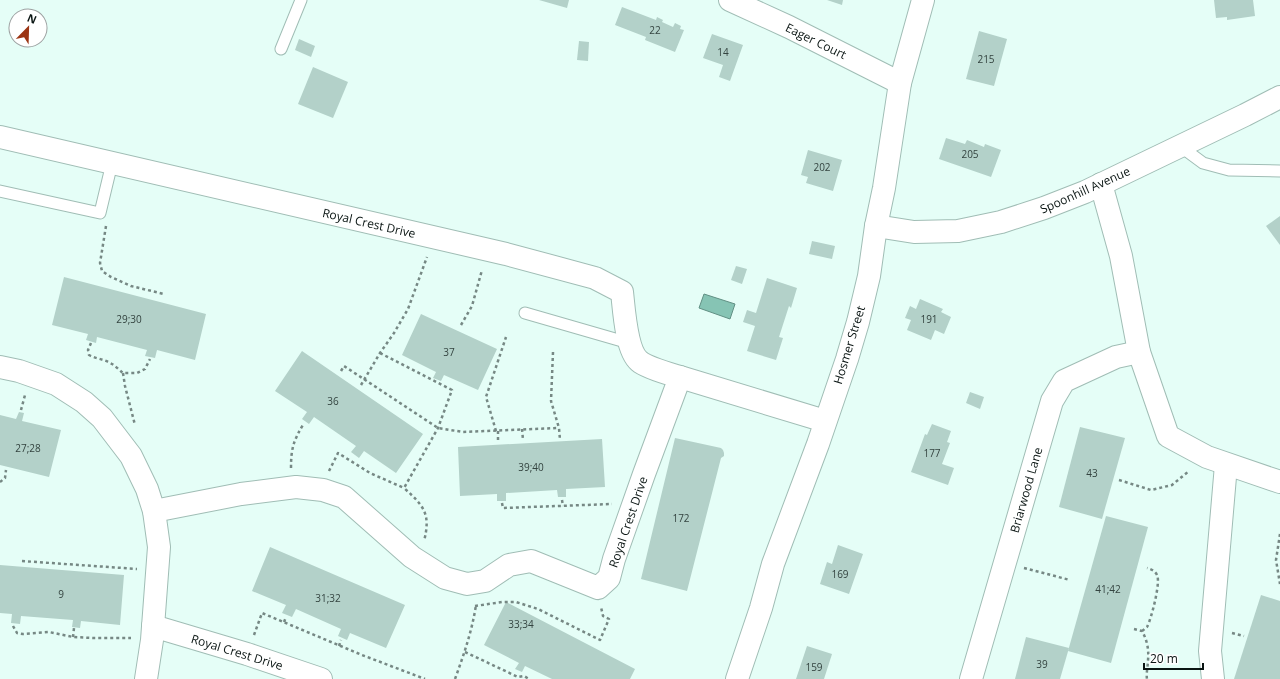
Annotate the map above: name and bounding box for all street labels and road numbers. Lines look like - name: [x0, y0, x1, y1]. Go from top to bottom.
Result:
- street label: Eager Court: [783, 19, 849, 63]
- street label: Spoonhill Avenue: [1037, 162, 1133, 218]
- street label: Royal Crest Drive: [321, 204, 418, 242]
- street label: Hosmer Street: [829, 304, 869, 386]
- street label: Briarwood Lane: [1006, 445, 1046, 535]
- street label: Royal Crest Drive: [604, 474, 652, 570]
- street label: Royal Crest Drive: [189, 630, 285, 674]

